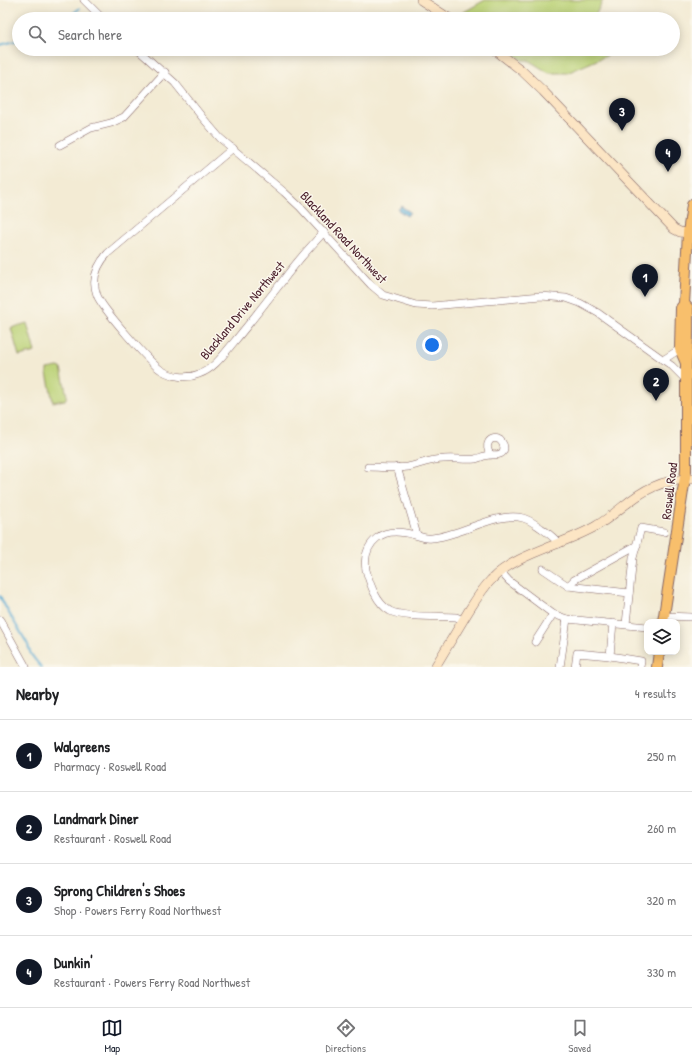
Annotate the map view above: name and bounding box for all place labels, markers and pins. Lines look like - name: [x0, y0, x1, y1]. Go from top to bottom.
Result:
- pin: 3: [609, 98, 635, 131]
- pin: 4: [655, 139, 681, 172]
- pin: 1: [632, 264, 658, 297]
- pin: 2: [643, 368, 669, 401]

